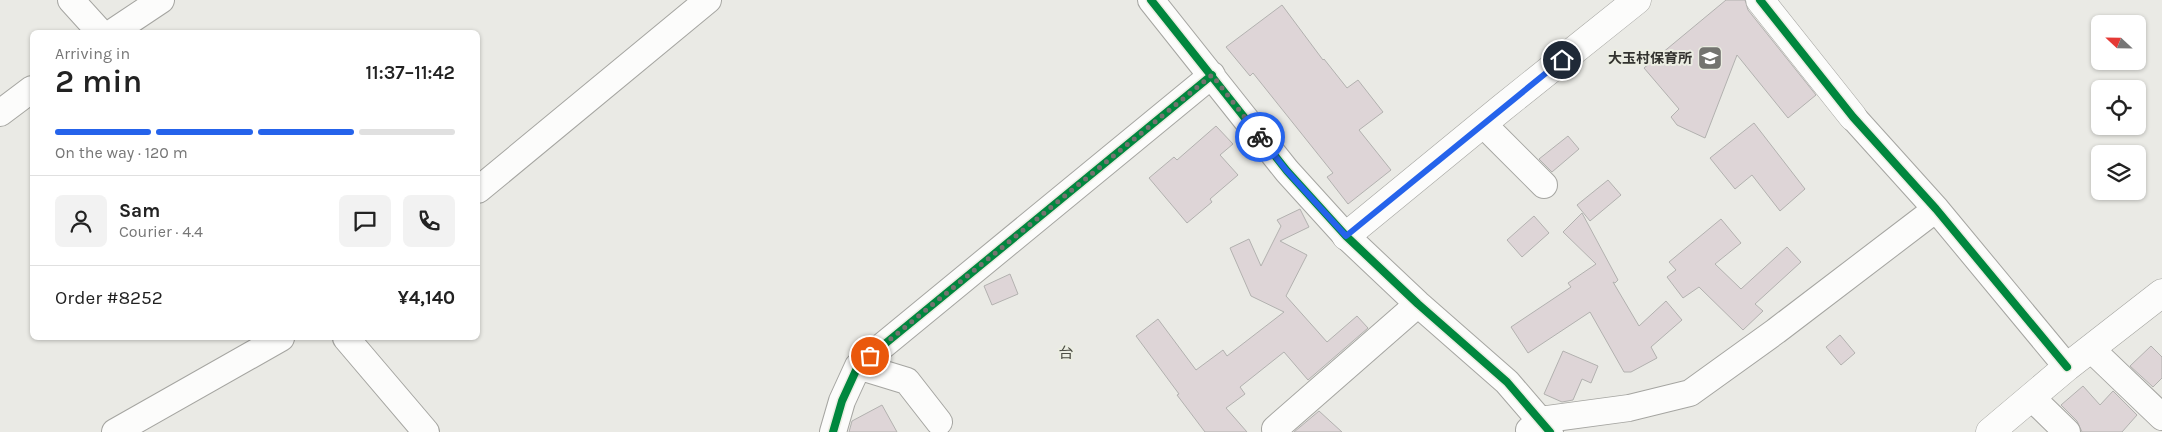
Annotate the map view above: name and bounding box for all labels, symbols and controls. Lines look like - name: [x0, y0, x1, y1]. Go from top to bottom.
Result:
- north arrow: [2091, 15, 2146, 70]
- map controls: [2091, 15, 2146, 200]
- pin: [1541, 39, 1583, 81]
- text: Arriving in: [55, 44, 130, 63]
- school or university icon: 大玉村保育所: [1697, 45, 1723, 71]
- icon: home: [1548, 46, 1576, 74]
- place label: 大玉村保育所: [1608, 50, 1692, 67]
- text: 11:37–11:42: [365, 62, 455, 84]
- text: 2 min: [55, 63, 142, 100]
- button: locate: [2091, 80, 2146, 135]
- courier: [1235, 112, 1285, 162]
- icon: bike: [1246, 123, 1274, 151]
- text: On the way · 120 m: [55, 143, 188, 162]
- button: layers: [2091, 145, 2146, 200]
- button: person: [55, 195, 107, 247]
- button: chat: [339, 195, 391, 247]
- button: phone: [403, 195, 455, 247]
- text: Sam: [119, 200, 160, 222]
- text: Courier · 4.4: [119, 222, 203, 241]
- text: Order #8252: [55, 287, 163, 309]
- text: ¥4,140: [398, 287, 455, 309]
- pin: [849, 335, 891, 377]
- icon: bag: [856, 342, 884, 370]
- district label: 台: [1058, 344, 1074, 362]

